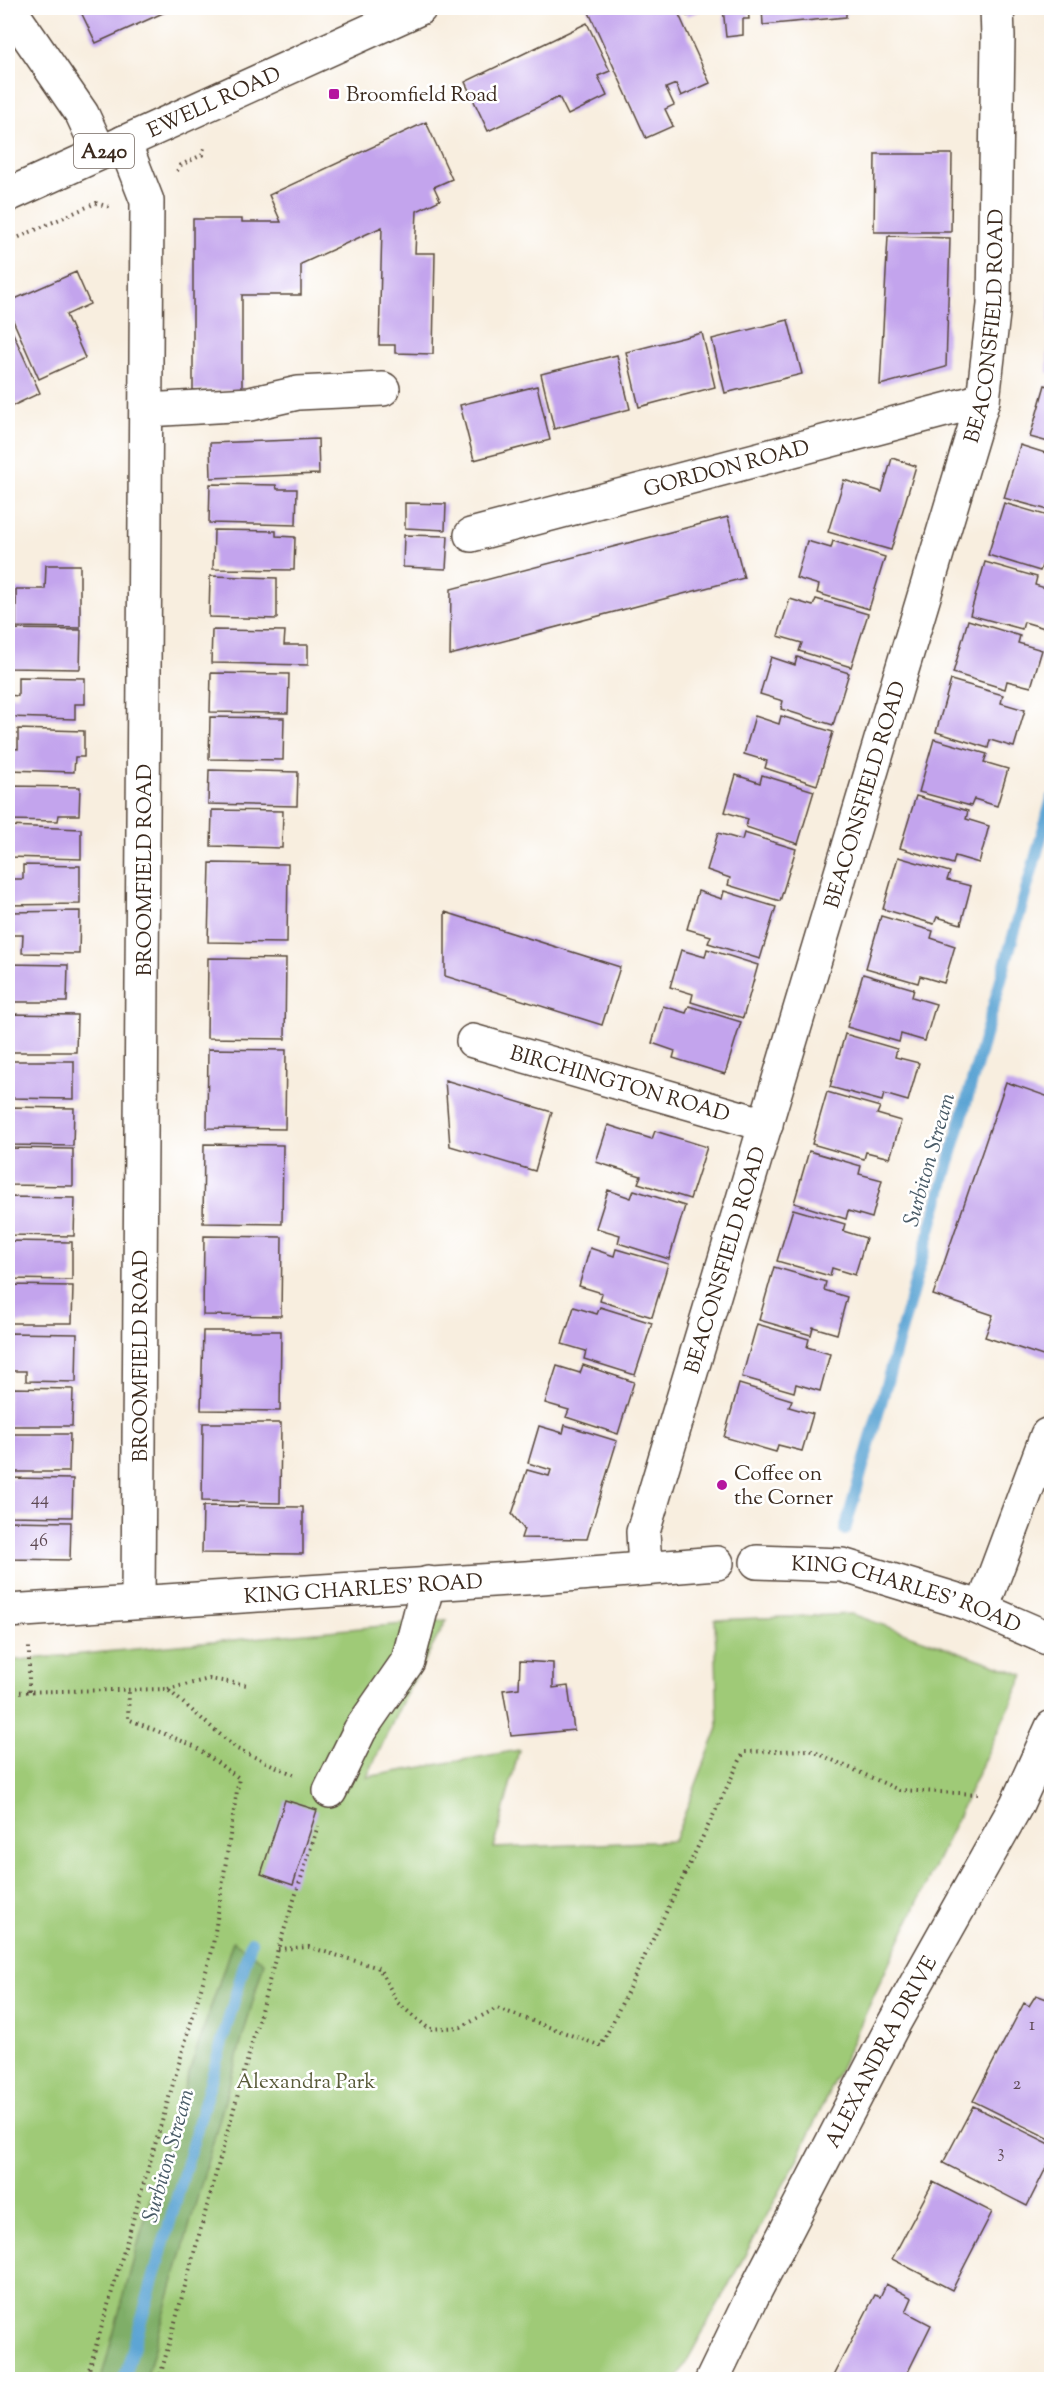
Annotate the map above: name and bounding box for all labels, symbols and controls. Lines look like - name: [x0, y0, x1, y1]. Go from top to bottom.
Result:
- street label: EWELL ROAD: [143, 60, 286, 147]
- place label: Broomfield Road: [346, 81, 498, 111]
- marker: Broomfield Road: [327, 87, 341, 101]
- road number: A240: [74, 134, 134, 168]
- street label: BEACONSFIELD ROAD: [958, 209, 1012, 447]
- street label: GORDON ROAD: [640, 433, 813, 506]
- street label: BEACONSFIELD ROAD: [818, 678, 915, 912]
- street label: BROOMFIELD ROAD: [131, 764, 161, 976]
- street label: BIRCHINGTON ROAD: [506, 1039, 733, 1131]
- water label: Surbiton Stream: [897, 1089, 965, 1230]
- street label: BEACONSFIELD ROAD: [678, 1143, 775, 1378]
- street label: BROOMFIELD ROAD: [127, 1250, 157, 1462]
- place label: Coffee on the Corner: [734, 1460, 833, 1514]
- marker: Coffee on the Corner: [715, 1478, 729, 1492]
- house number: 44: [31, 1487, 49, 1513]
- house number: 46: [30, 1529, 48, 1555]
- street label: KING CHARLES' ROAD: [791, 1550, 1025, 1642]
- street label: KING CHARLES' ROAD: [243, 1568, 484, 1613]
- street label: ALEXANDRA DRIVE: [819, 1951, 946, 2154]
- house number: 1: [1029, 2013, 1035, 2039]
- park label: Alexandra Park: [236, 2068, 376, 2098]
- house number: 2: [1013, 2072, 1022, 2098]
- water label: Surbiton Stream: [136, 2085, 204, 2226]
- house number: 3: [997, 2140, 1005, 2166]

